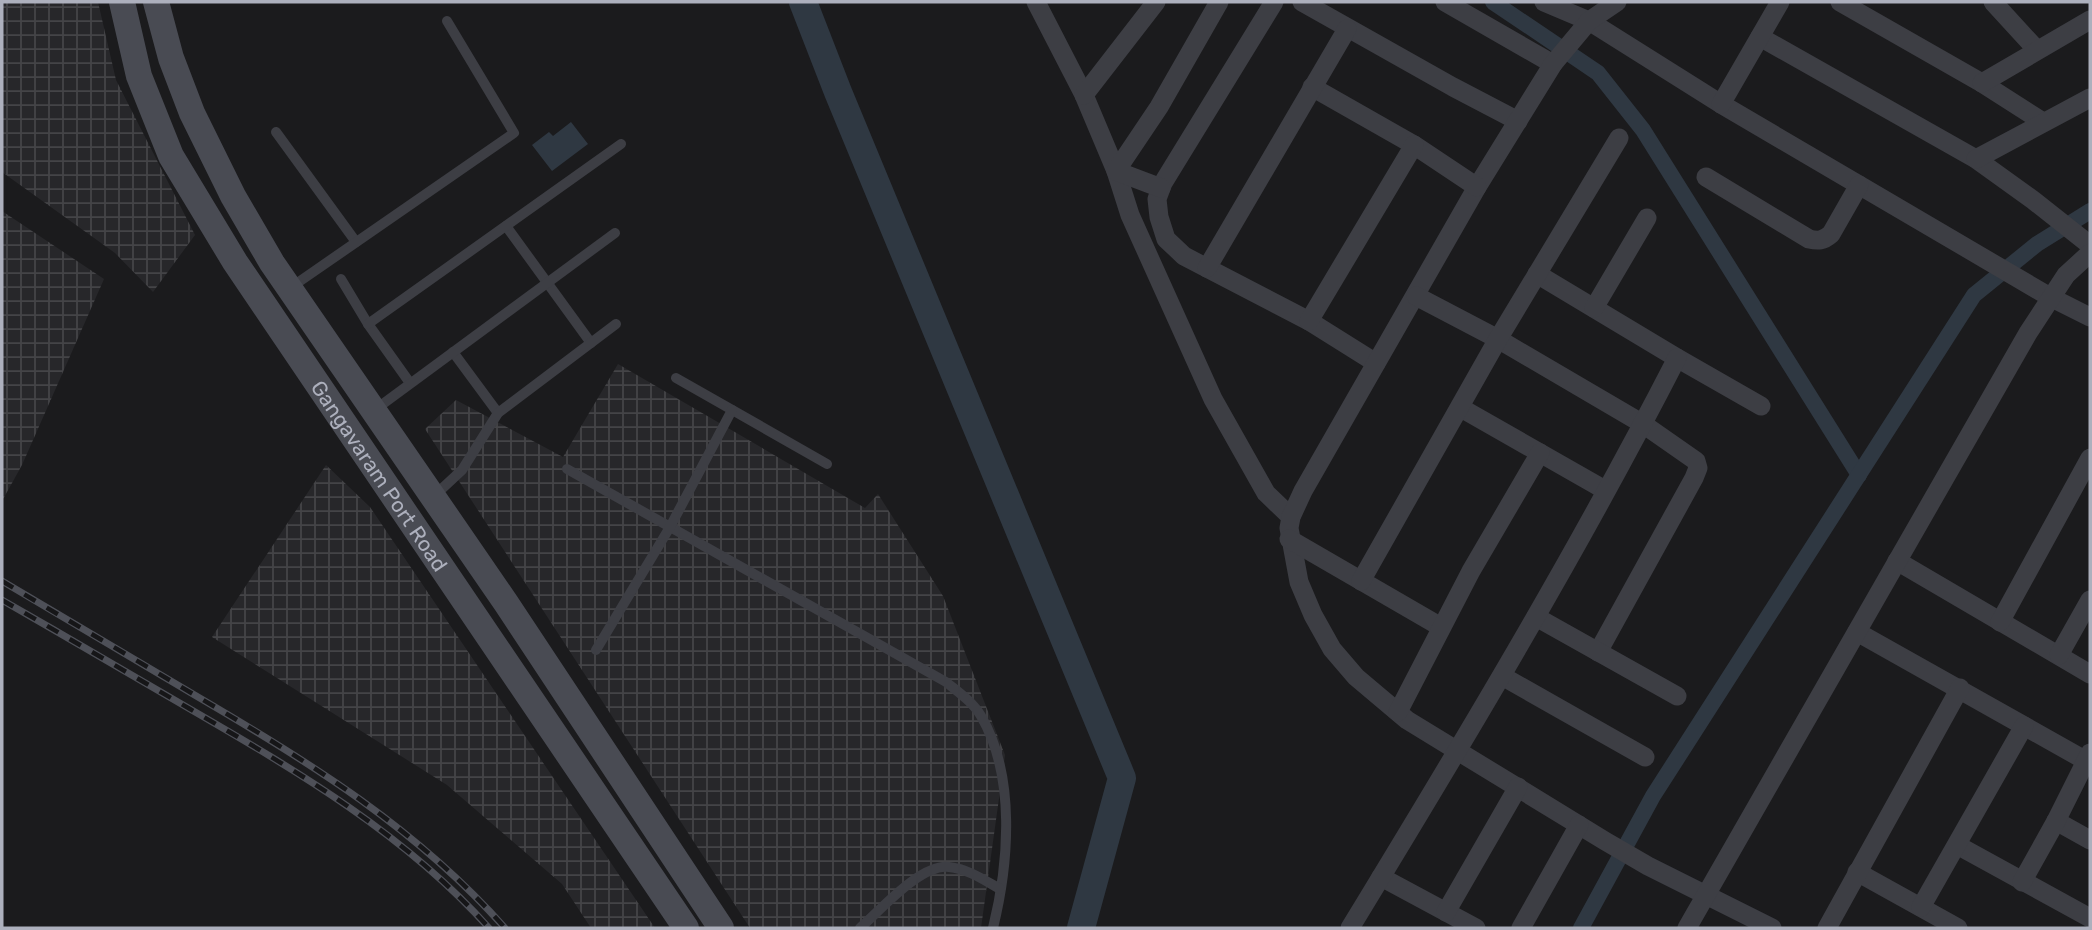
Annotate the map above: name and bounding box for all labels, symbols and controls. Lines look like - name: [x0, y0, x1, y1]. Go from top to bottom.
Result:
- street label: Gangavaram Port Road: [306, 375, 453, 576]

